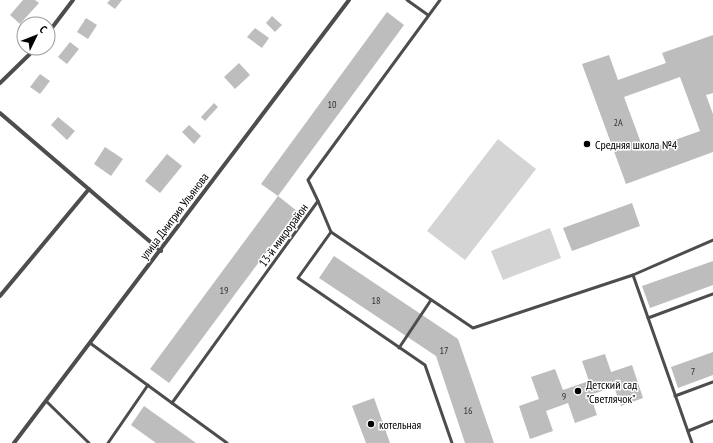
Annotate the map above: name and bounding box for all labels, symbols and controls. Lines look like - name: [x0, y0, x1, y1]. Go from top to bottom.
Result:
- north arrow: [16, 16, 56, 56]
- text: С: [36, 23, 50, 36]
- house number: 10: [328, 98, 337, 111]
- house number: 2А: [613, 116, 623, 129]
- place label: Средняя школа №4: [595, 137, 678, 152]
- marker: Средняя школа №4: [582, 139, 592, 149]
- street label: улица Дмитрия Ульянова: [136, 169, 212, 262]
- street label: 13-й микрорайон: [255, 201, 311, 269]
- house number: 19: [220, 284, 229, 297]
- house number: 18: [372, 294, 381, 307]
- house number: 17: [440, 344, 449, 357]
- house number: 7: [691, 365, 695, 378]
- place label: Детский сад "Светлячок": [586, 377, 638, 406]
- marker: Детский сад "Светлячок": [573, 386, 583, 396]
- house number: 9: [562, 390, 566, 403]
- house number: 16: [464, 404, 473, 417]
- place label: котельная: [379, 417, 421, 432]
- marker: котельная: [366, 419, 376, 429]

